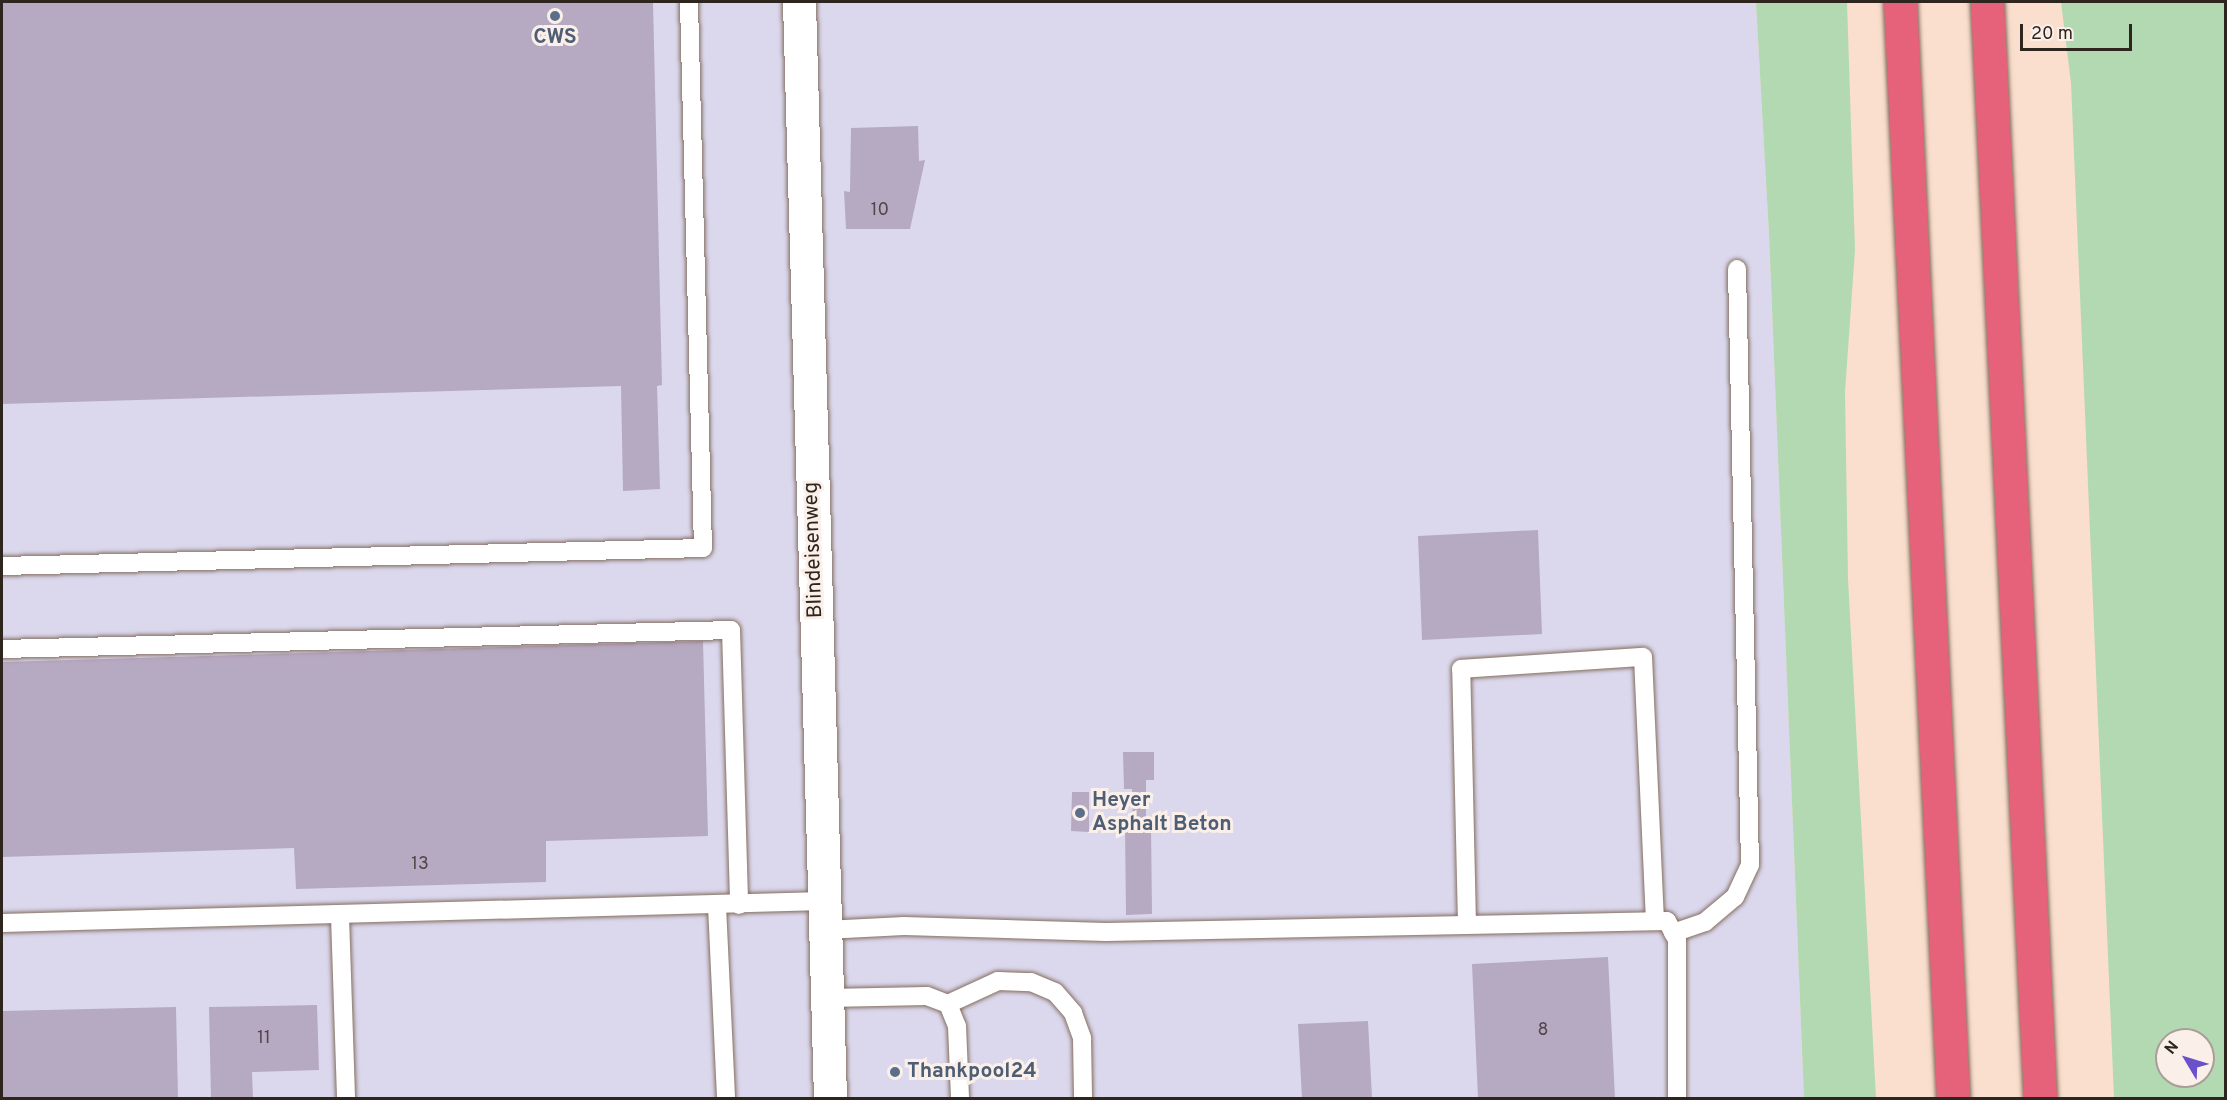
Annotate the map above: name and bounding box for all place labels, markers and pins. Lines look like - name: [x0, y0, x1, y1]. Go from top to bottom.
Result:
- marker: CWS: [548, 9, 562, 23]
- place label: CWS: [533, 25, 577, 51]
- place label: Heyer Asphalt Beton: [1092, 788, 1232, 838]
- marker: Heyer Asphalt Beton: [1073, 806, 1087, 820]
- place label: Thankpool24: [907, 1059, 1037, 1085]
- marker: Thankpool24: [888, 1065, 902, 1079]

